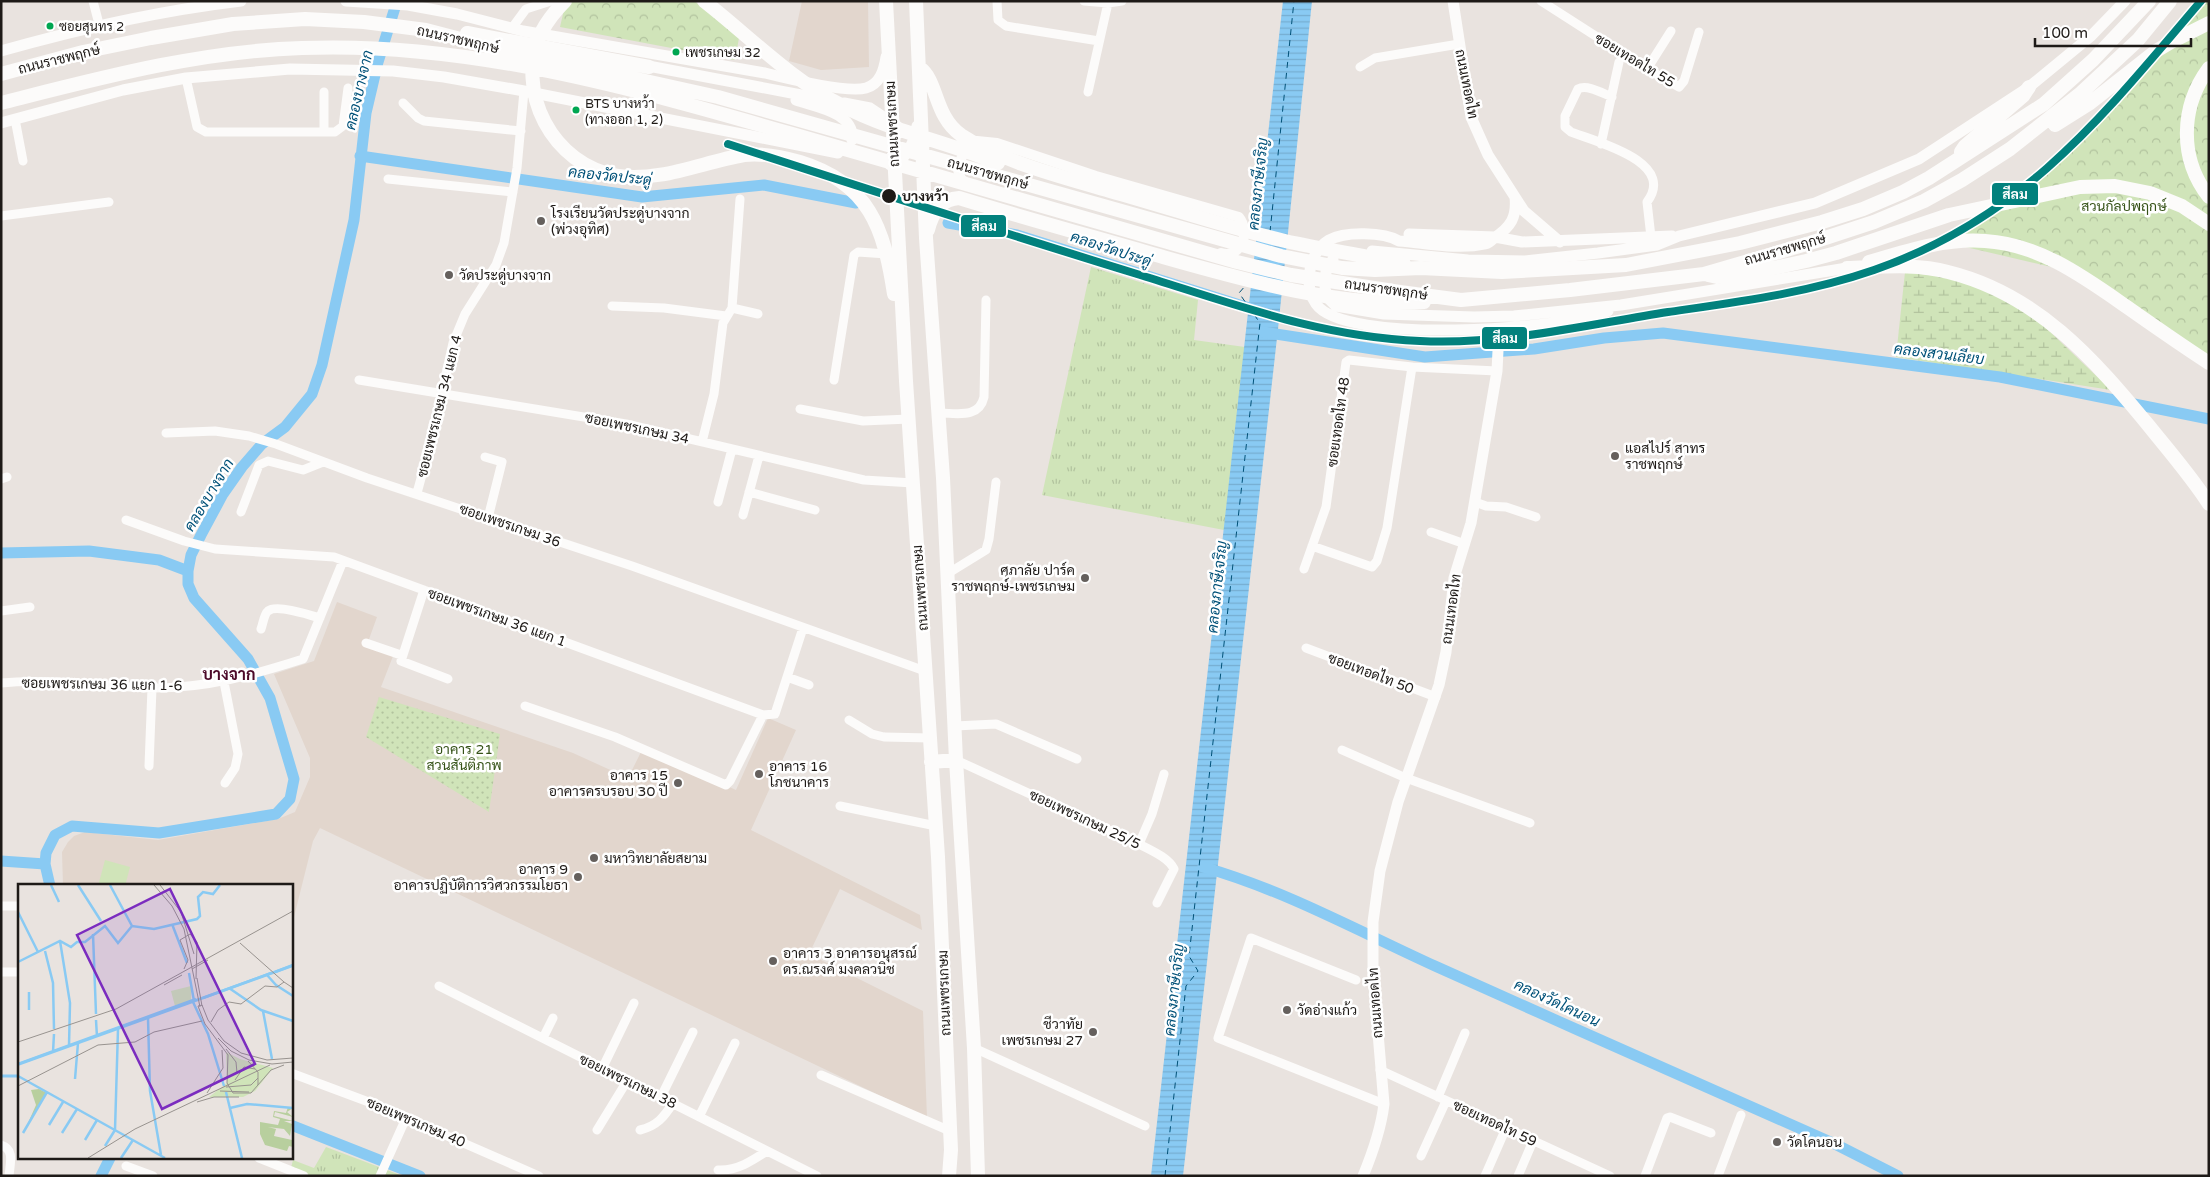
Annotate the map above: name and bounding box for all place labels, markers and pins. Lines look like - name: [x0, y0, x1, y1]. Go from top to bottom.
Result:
- place label: ซอยสุนทร 2: [59, 19, 124, 36]
- marker: ซอยสุนทร 2: [45, 21, 55, 31]
- place label: เพชรเกษม 32: [685, 45, 761, 61]
- marker: เพชรเกษม 32: [671, 47, 681, 57]
- place label: BTS บางหว้า (ทางออก 1, 2): [585, 94, 663, 128]
- marker: BTS บางหว้า (ทางออก 1, 2): [571, 105, 581, 115]
- marker: บางหว้า: [880, 187, 898, 205]
- place label: บางหว้า: [902, 188, 949, 205]
- place label: โรงเรียนวัดประดู่บางจาก (พ่วงอุทิศ): [550, 204, 689, 239]
- marker: โรงเรียนวัดประดู่บางจาก (พ่วงอุทิศ): [535, 215, 547, 227]
- place label: วัดประดู่บางจาก: [459, 267, 551, 285]
- marker: วัดประดู่บางจาก: [443, 269, 455, 281]
- place label: แอสไปร์ สาทร ราชพฤกษ์: [1625, 439, 1706, 473]
- marker: แอสไปร์ สาทร ราชพฤกษ์: [1609, 450, 1621, 462]
- place label: ศุภาลัย ปาร์ค ราชพฤกษ์-เพชรเกษม: [951, 561, 1075, 595]
- marker: ศุภาลัย ปาร์ค ราชพฤกษ์-เพชรเกษม: [1079, 572, 1091, 584]
- place label: อาคาร 16 โภชนาคาร: [768, 758, 829, 791]
- place label: อาคาร 15 อาคารครบรอบ 30 ปี: [549, 767, 668, 800]
- marker: อาคาร 16 โภชนาคาร: [753, 768, 765, 780]
- marker: อาคาร 15 อาคารครบรอบ 30 ปี: [672, 777, 684, 789]
- place label: มหาวิทยาลัยสยาม: [604, 850, 707, 867]
- marker: มหาวิทยาลัยสยาม: [588, 852, 600, 864]
- place label: อาคาร 9 อาคารปฏิบัติการวิศวกรรมโยธา: [393, 861, 568, 894]
- marker: อาคาร 9 อาคารปฏิบัติการวิศวกรรมโยธา: [572, 871, 584, 883]
- place label: อาคาร 3 อาคารอนุสรณ์ ดร.ณรงค์ มงคลวนิช: [783, 944, 917, 978]
- marker: อาคาร 3 อาคารอนุสรณ์ ดร.ณรงค์ มงคลวนิช: [767, 955, 779, 967]
- place label: วัดอ่างแก้ว: [1297, 1001, 1357, 1019]
- marker: วัดอ่างแก้ว: [1281, 1004, 1293, 1016]
- place label: ชีวาทัย เพชรเกษม 27: [1002, 1015, 1083, 1049]
- marker: ชีวาทัย เพชรเกษม 27: [1087, 1026, 1099, 1038]
- place label: วัดโคนอน: [1787, 1134, 1842, 1151]
- marker: วัดโคนอน: [1771, 1136, 1783, 1148]

